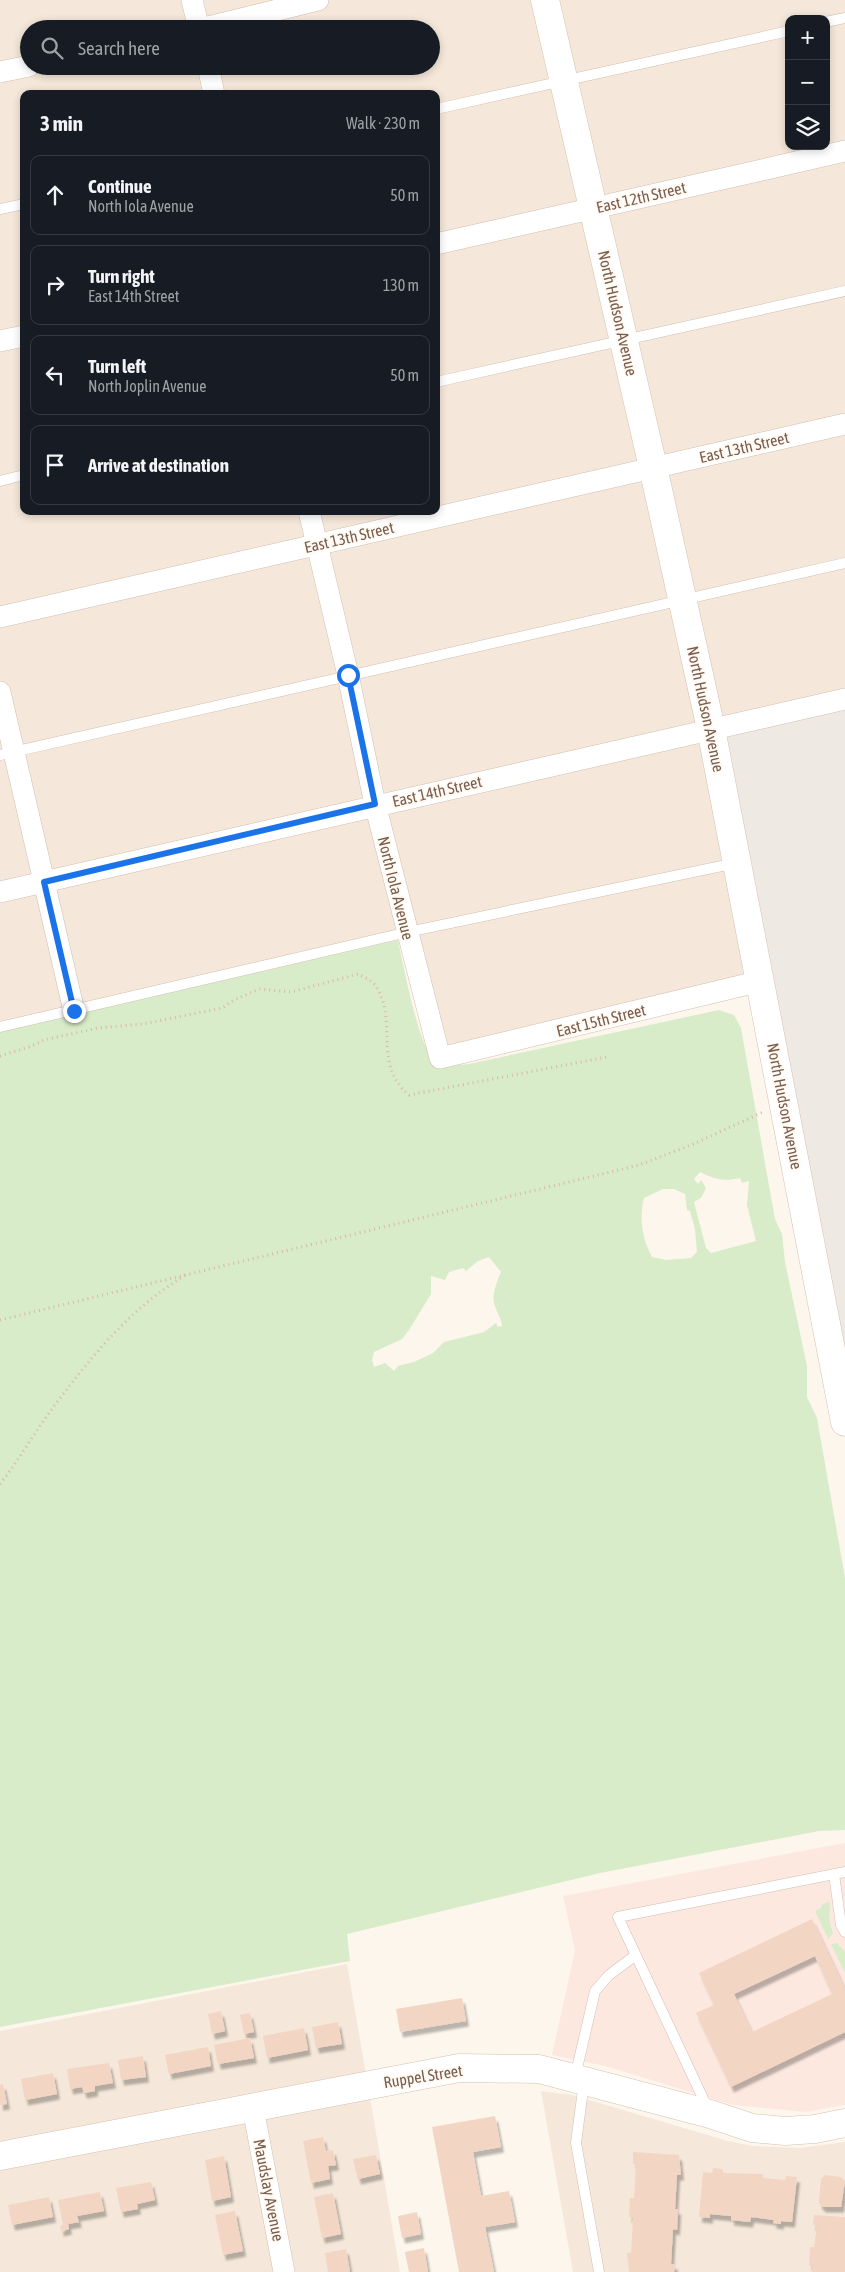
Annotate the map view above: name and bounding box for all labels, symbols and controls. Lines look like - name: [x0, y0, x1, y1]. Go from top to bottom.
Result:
- map controls: [785, 15, 830, 150]
- button: +: [785, 15, 830, 60]
- search box: [20, 20, 440, 75]
- icon: search: [38, 34, 66, 62]
- text: Search here: [78, 37, 160, 59]
- button: −: [785, 60, 830, 105]
- button: layers: [785, 105, 830, 150]
- text: 3 min: [40, 111, 83, 135]
- text: Walk · 230 m: [346, 114, 420, 132]
- text: Continue: [88, 175, 152, 197]
- street label: East 12th Street: [594, 178, 688, 216]
- icon: ahead: [41, 181, 69, 209]
- text: 50 m: [390, 186, 419, 204]
- text: North Iola Avenue: [88, 197, 194, 215]
- street label: North Hudson Avenue: [595, 249, 641, 377]
- text: Turn right: [88, 265, 155, 287]
- icon: right: [41, 271, 69, 299]
- text: 130 m: [383, 276, 419, 294]
- text: East 14th Street: [88, 287, 179, 305]
- text: Turn left: [88, 355, 146, 377]
- icon: left: [41, 361, 69, 389]
- text: 50 m: [390, 366, 419, 384]
- text: North Joplin Avenue: [88, 377, 206, 395]
- street label: East 13th Street: [697, 428, 791, 466]
- icon: arrive: [41, 451, 69, 479]
- text: Arrive at destination: [88, 454, 229, 476]
- street label: East 13th Street: [302, 518, 396, 556]
- street label: North Hudson Avenue: [684, 644, 728, 774]
- route start: [337, 664, 360, 687]
- street label: East 14th Street: [390, 772, 484, 810]
- street label: North Iola Avenue: [374, 834, 418, 942]
- route end: [63, 1000, 86, 1023]
- street label: East 15th Street: [554, 1000, 648, 1040]
- street label: North Hudson Avenue: [764, 1041, 806, 1171]
- street label: Ruppel Street: [382, 2061, 464, 2092]
- street label: Maudslay Avenue: [249, 2137, 288, 2243]

